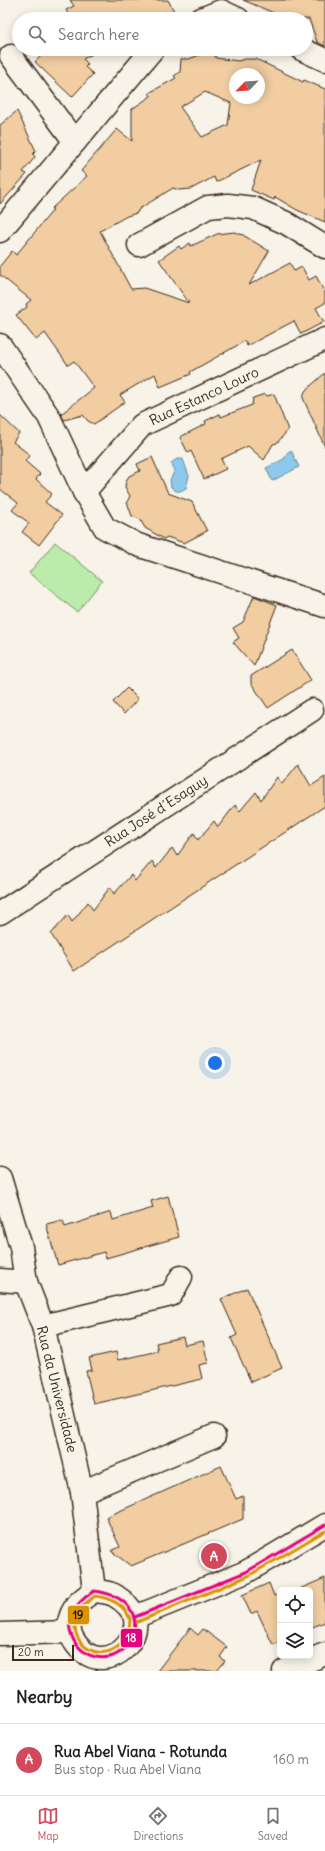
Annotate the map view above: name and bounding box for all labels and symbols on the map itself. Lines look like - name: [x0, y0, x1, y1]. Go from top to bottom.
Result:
- north arrow: [229, 68, 265, 104]
- street label: Rua Estanco Louro: [146, 363, 262, 429]
- street label: Rua José d´Esaguy: [101, 771, 211, 851]
- your location: [205, 1053, 225, 1073]
- street label: Rua da Universidade: [33, 1324, 81, 1454]
- pin: A: [201, 1541, 227, 1571]
- line badge: 19: [67, 1605, 90, 1625]
- text: 19: [73, 1608, 83, 1622]
- line badge: 18: [120, 1628, 143, 1648]
- text: 18: [126, 1631, 136, 1645]
- scale bar: [12, 1643, 74, 1662]

